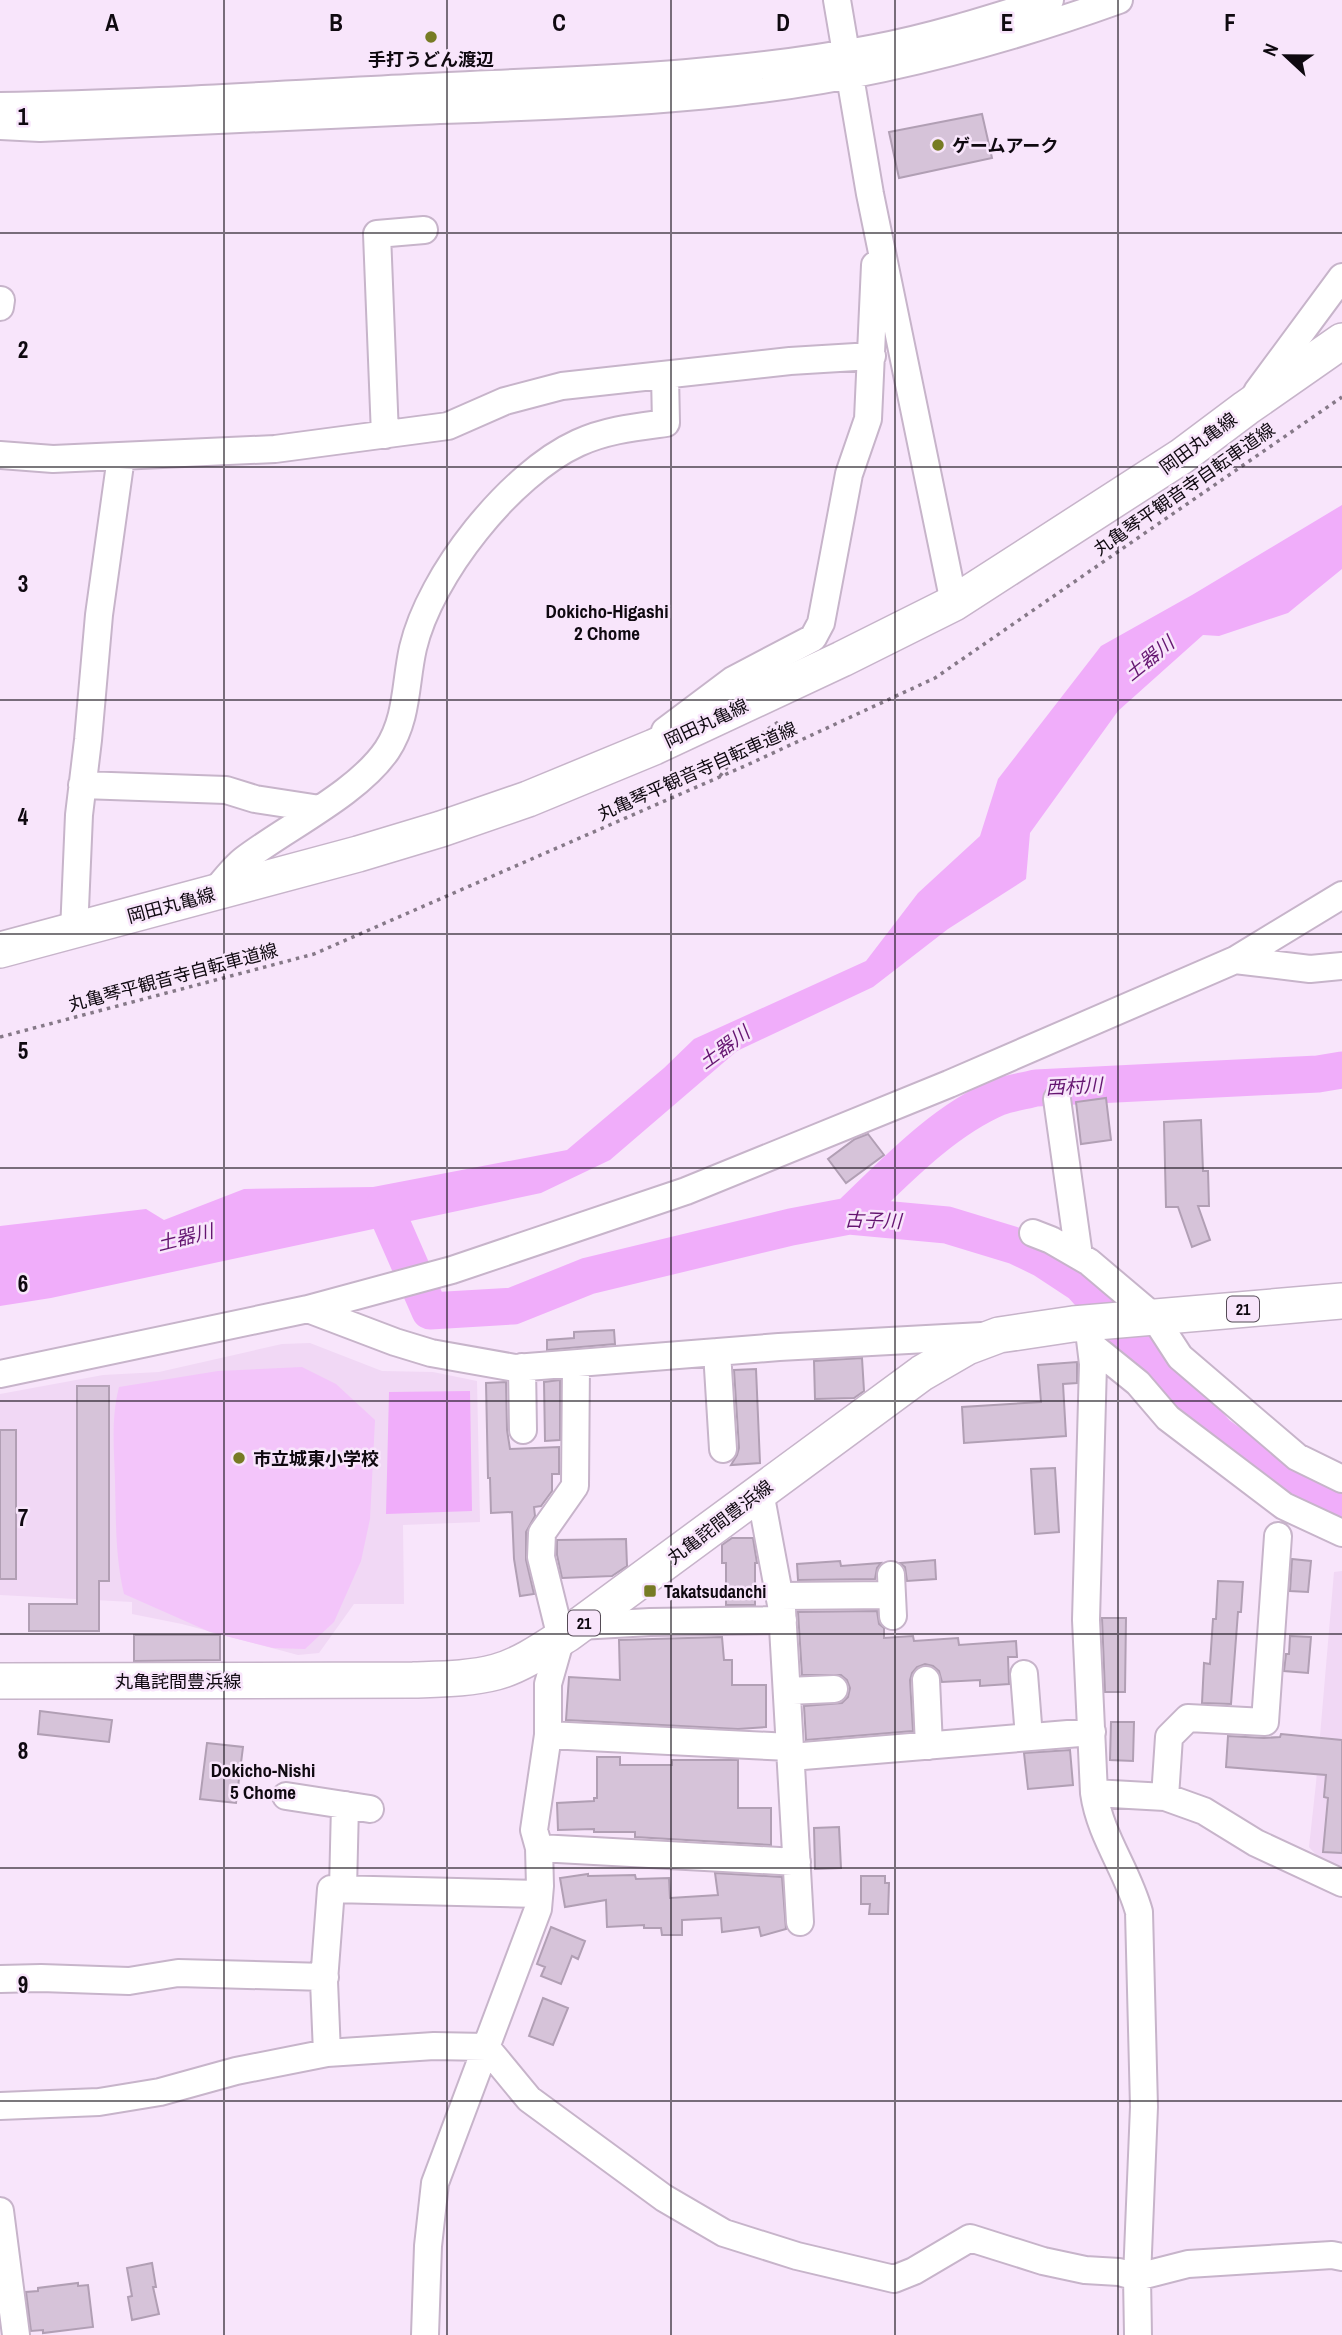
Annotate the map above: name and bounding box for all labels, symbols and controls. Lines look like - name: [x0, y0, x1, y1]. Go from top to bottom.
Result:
- text: A: [105, 7, 119, 38]
- text: B: [329, 7, 343, 38]
- text: C: [552, 7, 566, 38]
- text: D: [776, 7, 790, 38]
- text: E: [1001, 7, 1013, 38]
- text: F: [1224, 7, 1236, 38]
- north arrow: [1251, 21, 1321, 91]
- marker: 手打うどん渡辺: [423, 29, 439, 45]
- text: N: [1256, 40, 1284, 60]
- place label: 手打うどん渡辺: [368, 47, 494, 72]
- text: 1: [18, 101, 29, 132]
- place label: ゲームアーク: [952, 133, 1058, 158]
- marker: ゲームアーク: [930, 137, 946, 153]
- text: 2: [18, 334, 28, 365]
- street label: 岡田丸亀線: [1154, 406, 1242, 480]
- street label: 丸亀琴平観音寺自転車道線: [1088, 417, 1280, 561]
- text: 3: [18, 568, 28, 599]
- district label: Dokicho-Higashi 2 Chome: [546, 598, 668, 646]
- water label: 土器川: [1119, 629, 1181, 686]
- street label: 岡田丸亀線: [660, 693, 752, 753]
- street label: 丸亀琴平観音寺自転車道線: [593, 716, 801, 826]
- text: 4: [18, 801, 29, 832]
- street label: 岡田丸亀線: [124, 881, 218, 929]
- street label: 丸亀琴平観音寺自転車道線: [65, 937, 281, 1017]
- water label: 土器川: [693, 1019, 756, 1074]
- text: 5: [18, 1035, 28, 1066]
- water label: 西村川: [1045, 1071, 1105, 1100]
- water label: 古子川: [844, 1206, 904, 1234]
- water label: 土器川: [154, 1217, 218, 1257]
- text: 6: [18, 1268, 28, 1299]
- road number: 21: [1227, 1296, 1259, 1322]
- place label: 市立城東小学校: [253, 1446, 379, 1471]
- marker: 市立城東小学校: [231, 1450, 247, 1466]
- street label: 丸亀詫間豊浜線: [662, 1474, 778, 1570]
- text: 7: [18, 1502, 28, 1533]
- place label: Takatsudanchi: [664, 1579, 766, 1604]
- marker: Takatsudanchi: [642, 1583, 658, 1599]
- road number: 21: [568, 1610, 600, 1636]
- street label: 丸亀詫間豊浜線: [115, 1669, 241, 1694]
- text: 8: [18, 1735, 28, 1766]
- district label: Dokicho-Nishi 5 Chome: [211, 1757, 315, 1805]
- text: 9: [18, 1969, 28, 2000]

